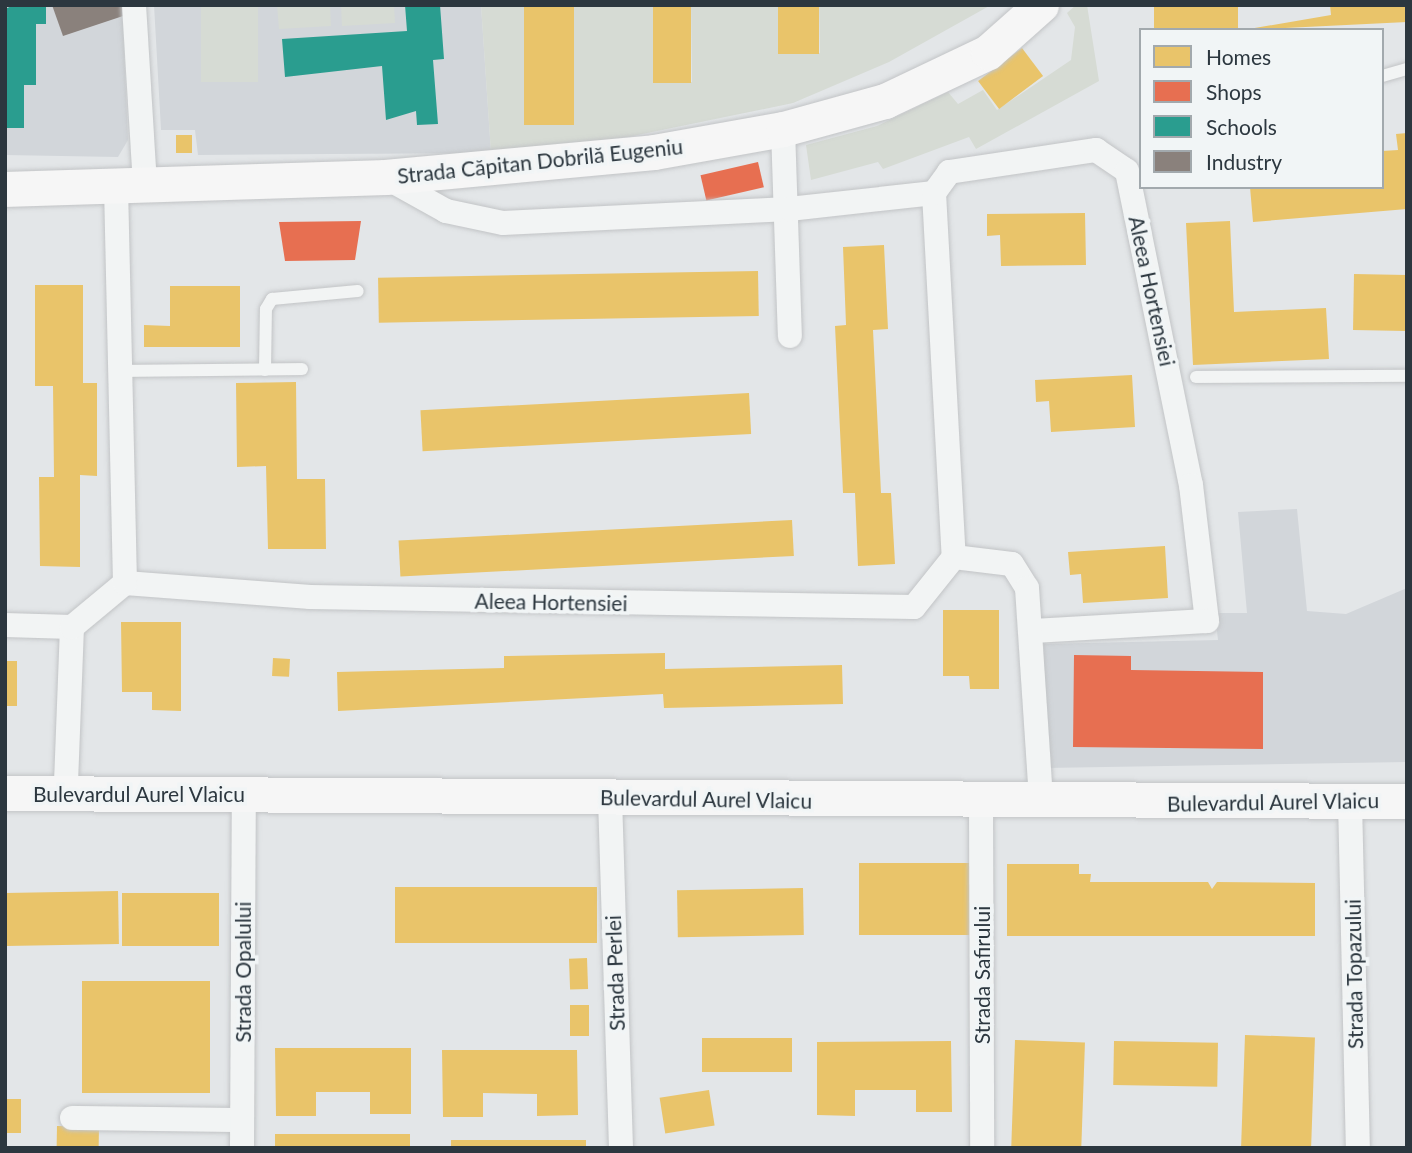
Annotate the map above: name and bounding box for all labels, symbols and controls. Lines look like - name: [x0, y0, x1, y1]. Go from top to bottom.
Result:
- legend: [1139, 28, 1384, 189]
- text: Homes: [1206, 44, 1271, 69]
- text: Shops: [1206, 79, 1262, 104]
- text: Schools: [1206, 114, 1277, 139]
- street label: Strada Căpitan Dobrilă Eugeniu: [396, 133, 684, 189]
- text: Industry: [1206, 149, 1282, 174]
- street label: Aleea Hortensiei: [1124, 214, 1180, 368]
- street label: Aleea Hortensiei: [474, 588, 628, 616]
- street label: Bulevardul Aurel Vlaicu: [32, 781, 246, 807]
- street label: Bulevardul Aurel Vlaicu: [599, 785, 813, 813]
- street label: Bulevardul Aurel Vlaicu: [1166, 788, 1380, 816]
- street label: Strada Topazului: [1340, 898, 1368, 1050]
- street label: Strada Opalului: [230, 901, 256, 1043]
- street label: Strada Safirului: [969, 906, 995, 1044]
- street label: Strada Perlei: [600, 915, 630, 1031]

